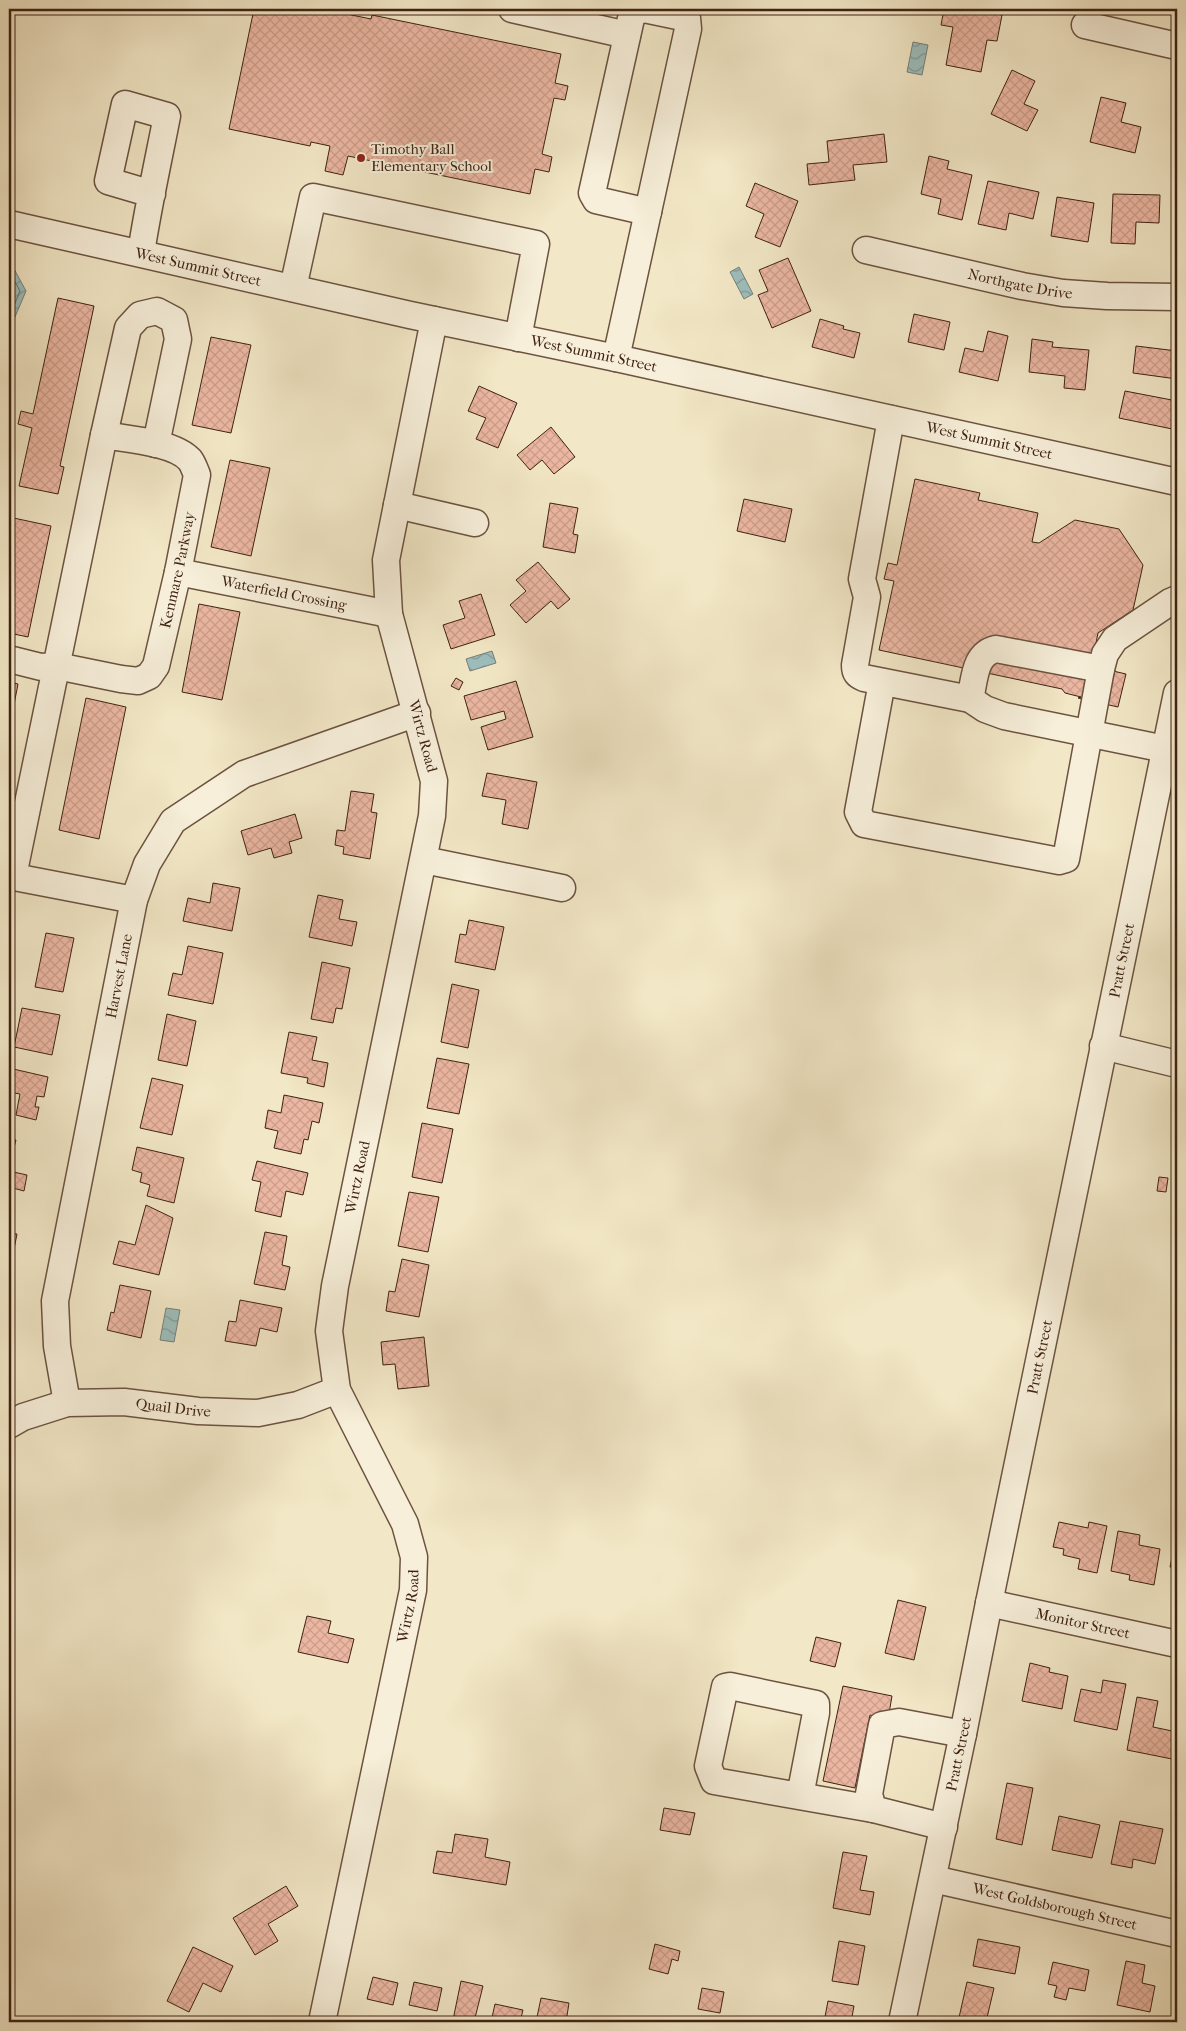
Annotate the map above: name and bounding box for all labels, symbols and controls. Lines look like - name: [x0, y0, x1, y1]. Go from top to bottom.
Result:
- place label: Timothy Ball Elementary School: [371, 140, 492, 175]
- marker: Timothy Ball Elementary School: [355, 152, 367, 164]
- street label: West Summit Street: [132, 244, 264, 290]
- street label: Northgate Drive: [966, 265, 1074, 303]
- street label: West Summit Street: [528, 331, 659, 376]
- street label: West Summit Street: [923, 418, 1055, 463]
- street label: Kenmare Parkway: [156, 509, 199, 630]
- street label: Waterfield Crossing: [219, 572, 349, 615]
- street label: Wirtz Road: [404, 697, 442, 775]
- street label: Pratt Street: [1105, 921, 1138, 1000]
- street label: Harvest Lane: [102, 932, 136, 1020]
- street label: Wirtz Road: [341, 1138, 374, 1216]
- street label: Pratt Street: [1023, 1318, 1056, 1396]
- street label: Quail Drive: [135, 1395, 212, 1420]
- street label: Wirtz Road: [393, 1568, 423, 1645]
- street label: Monitor Street: [1034, 1604, 1132, 1643]
- street label: Pratt Street: [942, 1714, 975, 1793]
- street label: West Goldsborough Street: [970, 1879, 1140, 1934]

